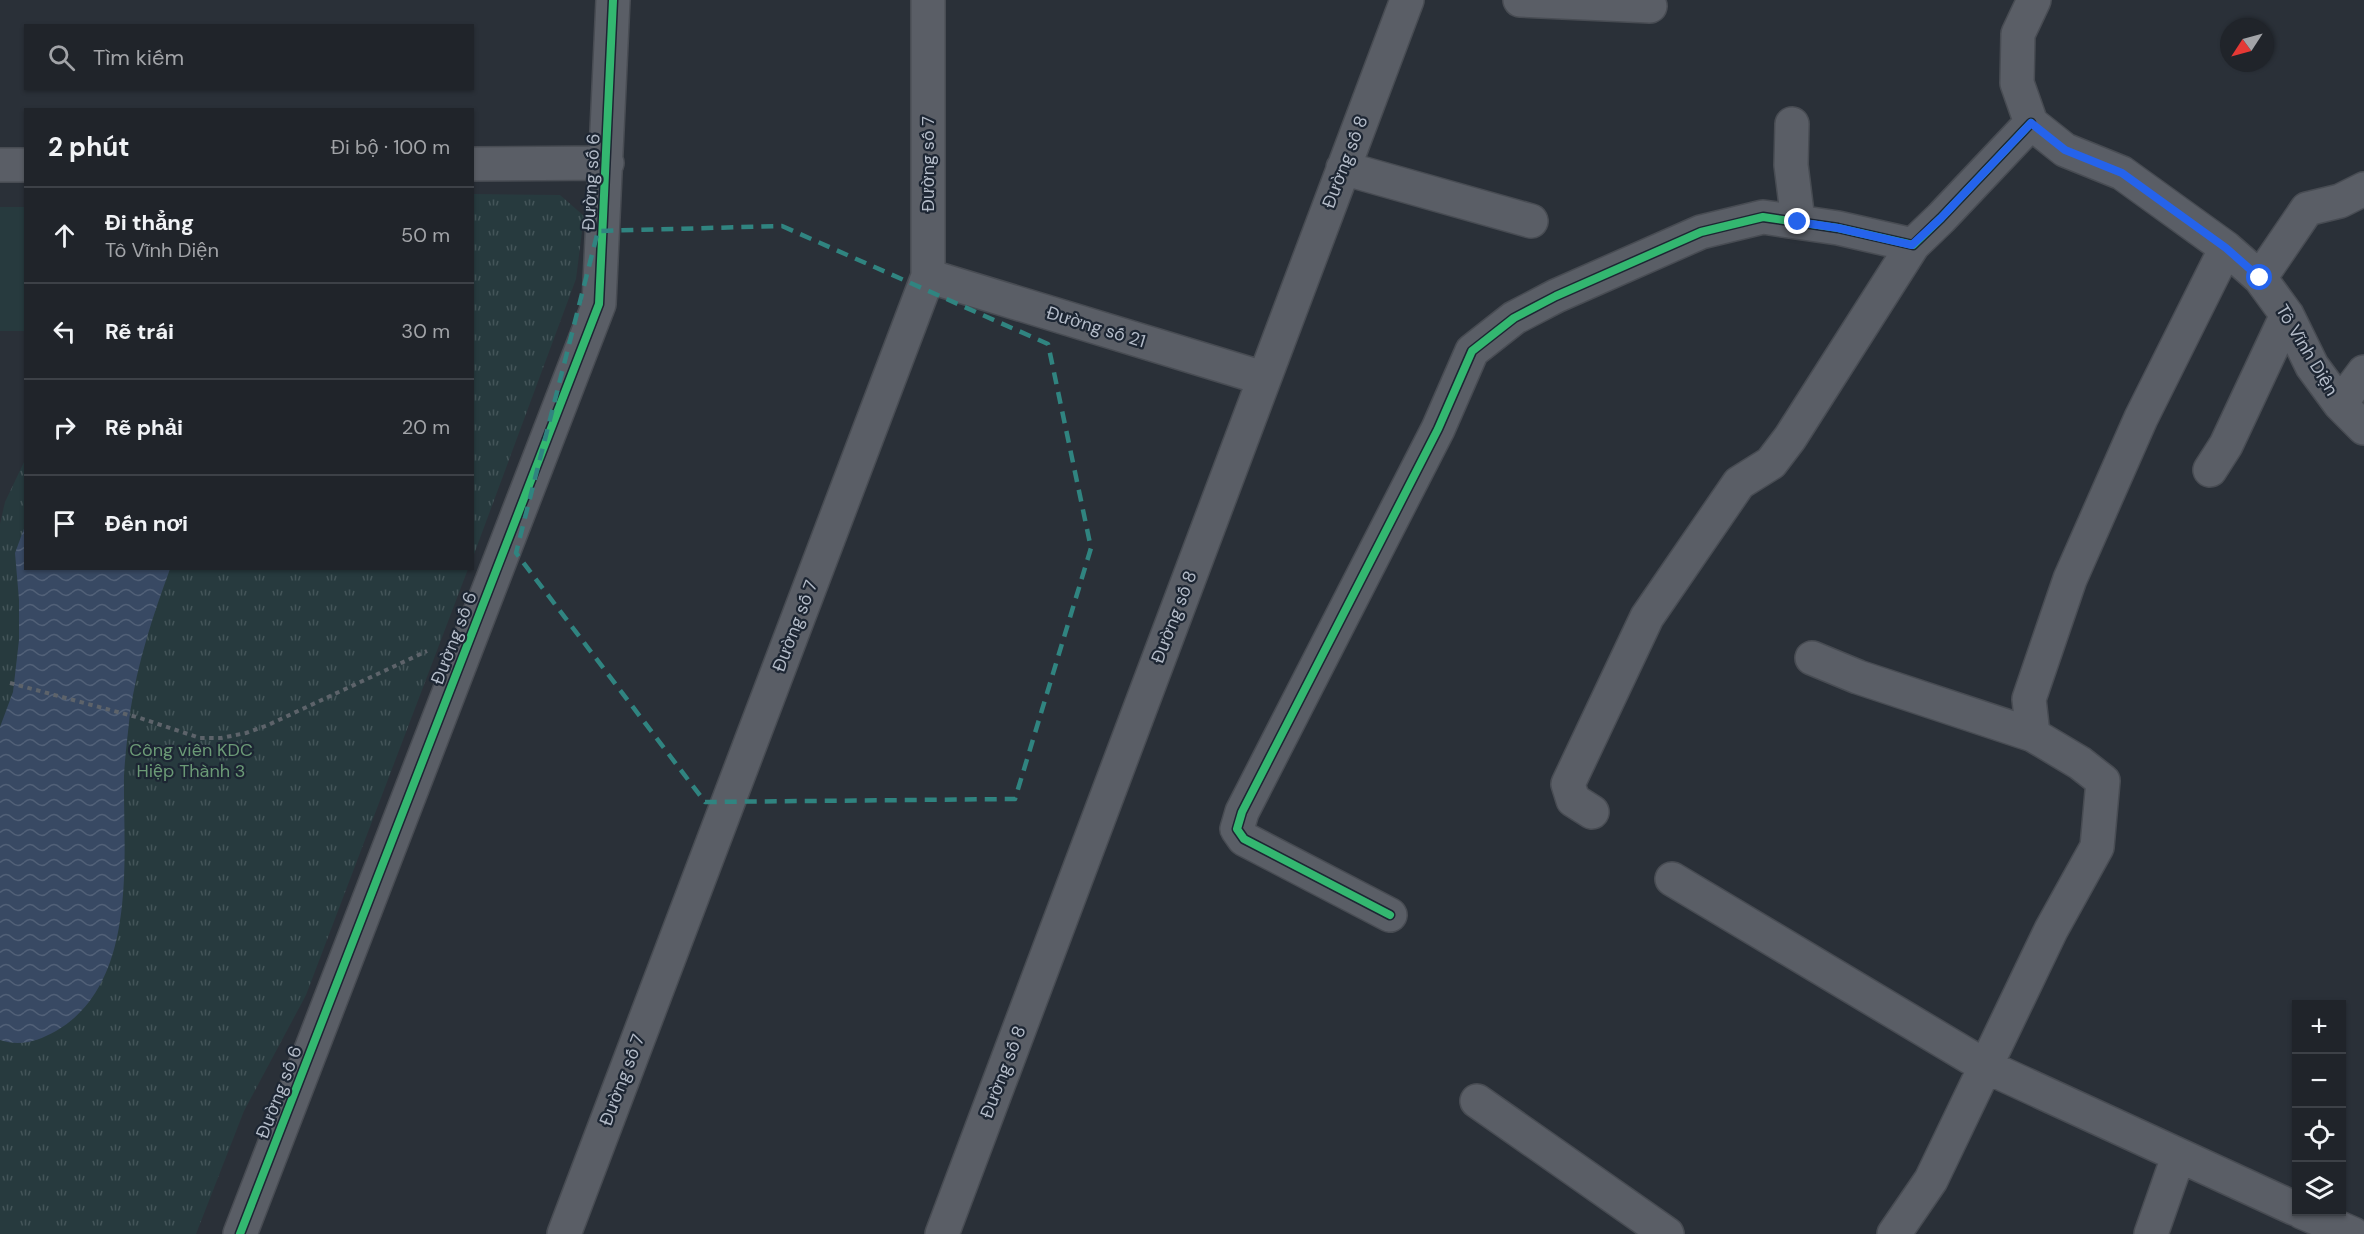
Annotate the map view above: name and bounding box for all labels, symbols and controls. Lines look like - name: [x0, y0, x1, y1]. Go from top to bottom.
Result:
- north arrow: [2220, 18, 2274, 72]
- search box: [24, 24, 474, 90]
- icon: search: [45, 41, 78, 74]
- text: Tìm kiếm: [93, 43, 184, 72]
- street label: Đường số 8: [1316, 112, 1374, 212]
- street label: Đường số 7: [916, 116, 940, 212]
- text: 2 phút: [48, 130, 129, 164]
- street label: Đường số 6: [576, 133, 606, 231]
- text: Đi bộ · 100 m: [331, 134, 450, 160]
- text: Đi thẳng: [105, 208, 194, 237]
- route end: [1784, 208, 1810, 234]
- icon: ahead: [48, 219, 81, 252]
- text: 50 m: [401, 222, 450, 248]
- text: Tô Vĩnh Diện: [105, 237, 219, 263]
- route start: [2246, 264, 2272, 290]
- street label: Tô Vĩnh Diện: [2270, 300, 2344, 400]
- street label: Đường số 21: [1044, 301, 1148, 353]
- icon: left: [48, 315, 81, 348]
- text: Rẽ trái: [105, 317, 174, 346]
- text: 30 m: [401, 318, 450, 344]
- icon: right: [48, 411, 81, 444]
- text: Rẽ phải: [105, 413, 183, 442]
- text: 20 m: [402, 414, 450, 440]
- icon: arrive: [48, 507, 81, 540]
- text: Đến nơi: [105, 509, 188, 538]
- street label: Đường số 8: [1145, 567, 1203, 667]
- street label: Đường số 7: [767, 577, 823, 675]
- street label: Đường số 6: [425, 588, 483, 688]
- park label: Công viên KDC Hiệp Thành 3: [129, 738, 253, 783]
- map controls: [2292, 1000, 2346, 1216]
- button: +: [2292, 1000, 2346, 1054]
- street label: Đường số 8: [974, 1022, 1032, 1122]
- street label: Đường số 7: [594, 1031, 650, 1129]
- street label: Đường số 6: [250, 1042, 308, 1142]
- button: −: [2292, 1054, 2346, 1108]
- button: locate: [2292, 1108, 2346, 1162]
- button: layers: [2292, 1162, 2346, 1216]

